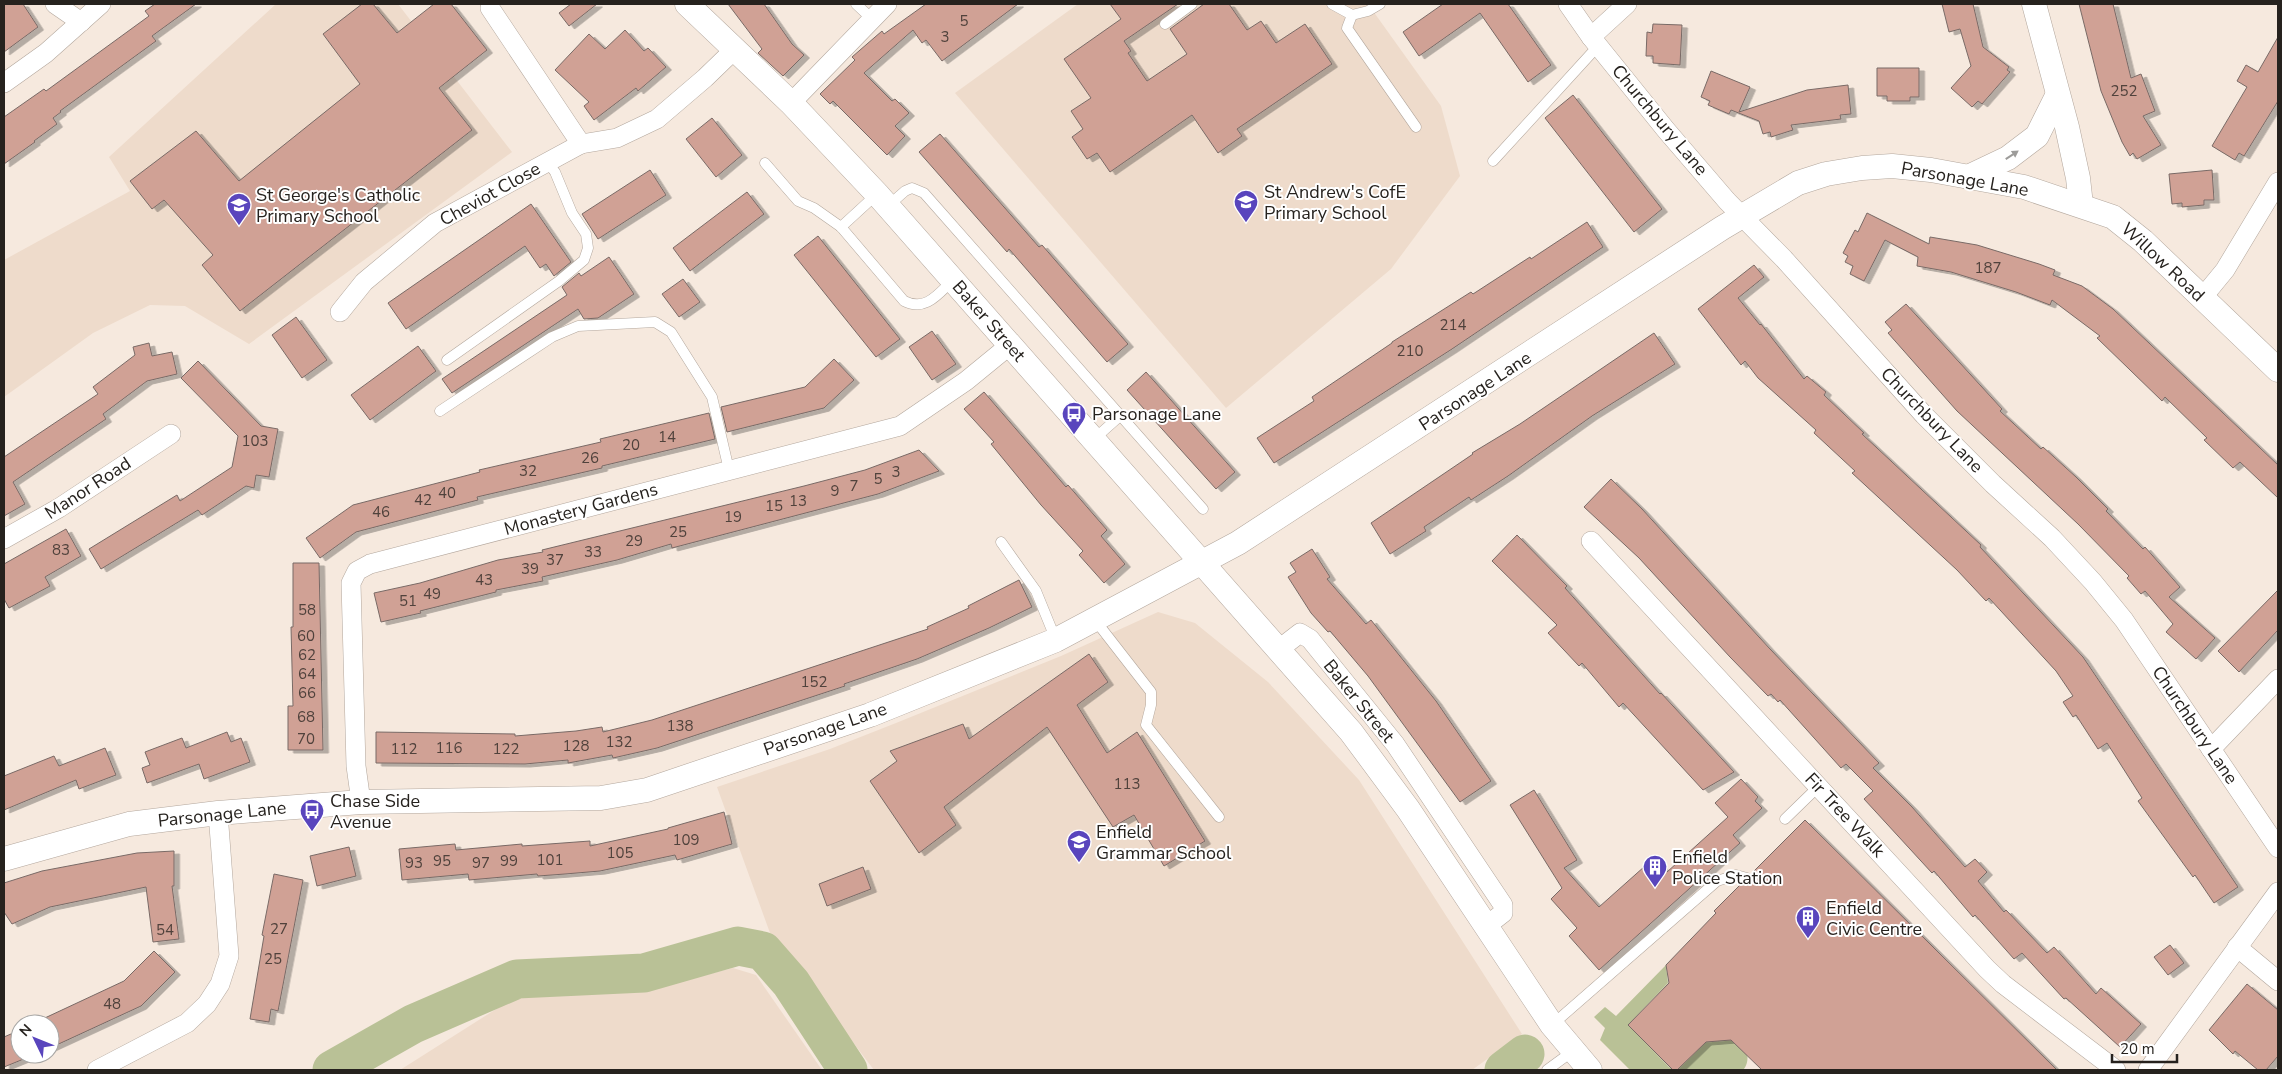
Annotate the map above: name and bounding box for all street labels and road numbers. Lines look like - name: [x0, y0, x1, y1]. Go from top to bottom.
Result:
- street label: Churchbury Lane: [1606, 59, 1714, 181]
- street label: Cheviot Close: [435, 156, 545, 232]
- street label: Parsonage Lane: [1899, 156, 2031, 202]
- street label: Willow Road: [2116, 217, 2210, 307]
- street label: Baker Street: [947, 275, 1031, 367]
- street label: Parsonage Lane: [1414, 346, 1536, 436]
- street label: Churchbury Lane: [1875, 362, 1989, 478]
- street label: Manor Road: [40, 451, 136, 525]
- street label: Monastery Gardens: [501, 477, 661, 541]
- street label: Baker Street: [1318, 654, 1400, 748]
- street label: Churchbury Lane: [2146, 661, 2244, 789]
- street label: Parsonage Lane: [760, 697, 890, 761]
- street label: Fir Tree Walk: [1800, 768, 1891, 863]
- street label: Parsonage Lane: [157, 795, 287, 833]

